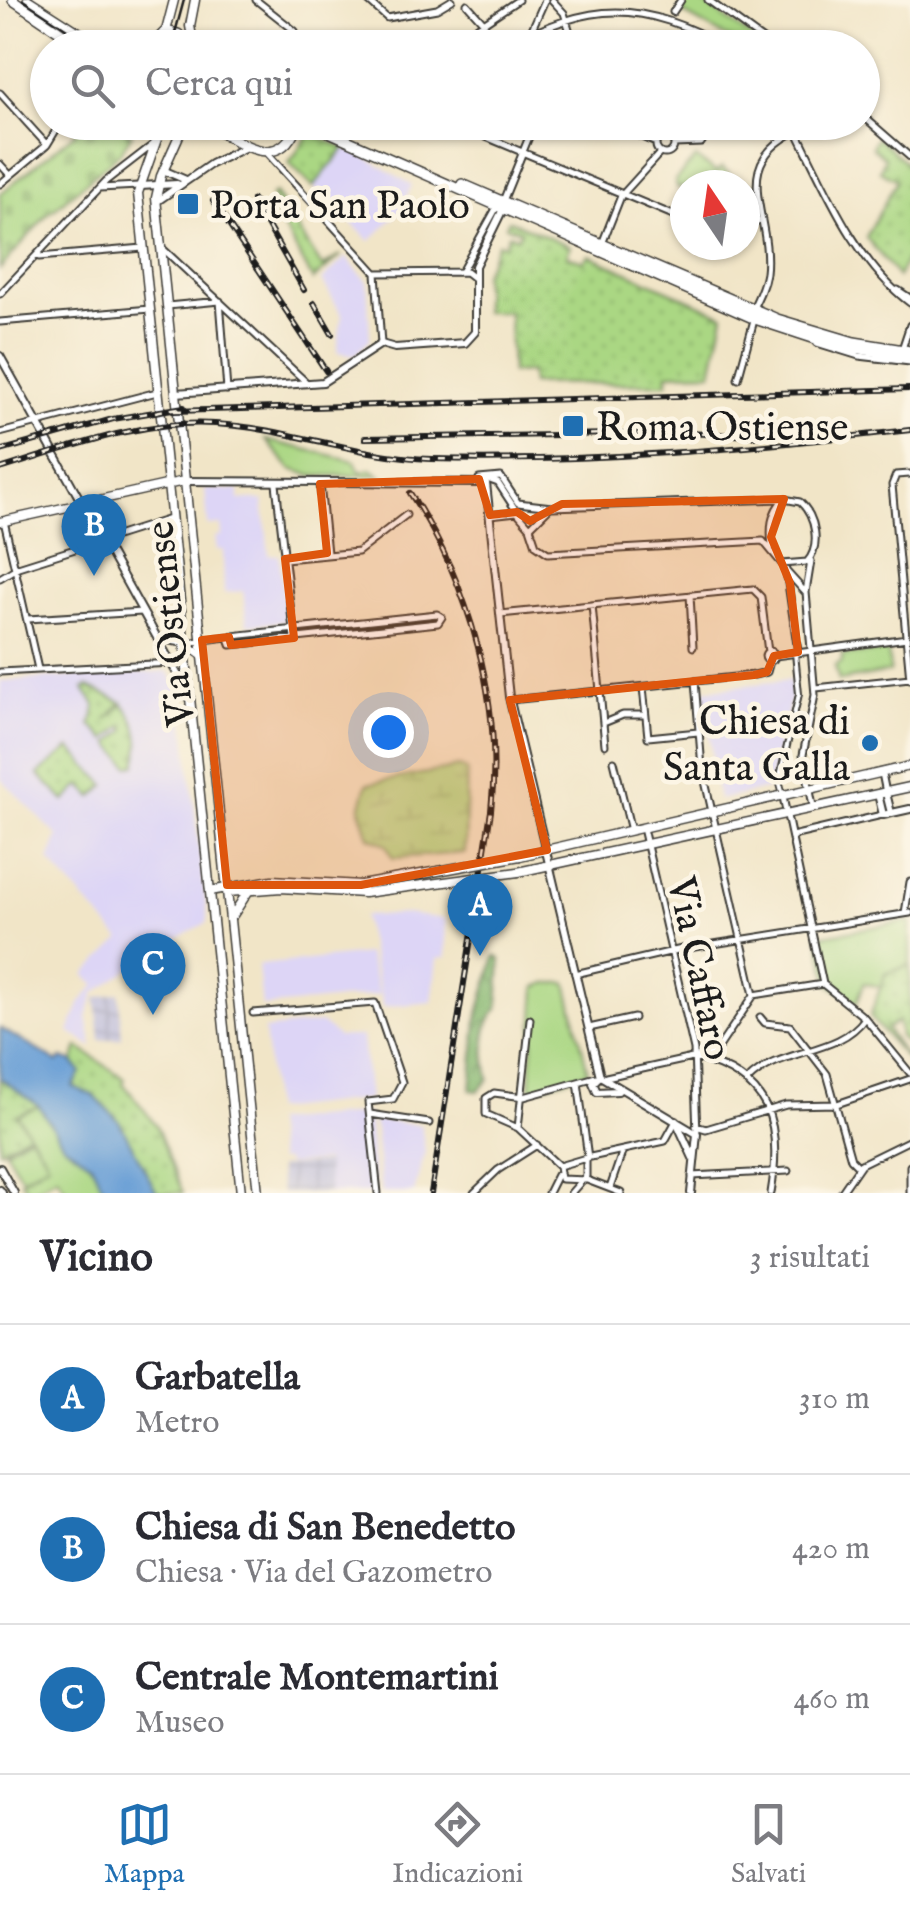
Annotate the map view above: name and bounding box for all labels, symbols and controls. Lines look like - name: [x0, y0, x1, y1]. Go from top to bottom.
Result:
- search box: [30, 30, 880, 140]
- icon: search: [65, 58, 120, 113]
- text: Cerca qui: [145, 61, 293, 109]
- north arrow: [670, 170, 760, 260]
- place label: Porta San Paolo: [210, 182, 470, 233]
- marker: Porta San Paolo: [175, 191, 201, 217]
- place label: Roma Ostiense: [596, 404, 848, 455]
- marker: Roma Ostiense: [560, 413, 586, 439]
- pin: B: [62, 494, 126, 576]
- street label: Via Ostiense: [136, 518, 209, 730]
- place label: Chiesa di Santa Galla: [663, 698, 851, 795]
- your location: [363, 707, 414, 758]
- marker: Chiesa di Santa Galla: [859, 732, 881, 754]
- street label: Via Caffaro: [653, 871, 742, 1065]
- pin: A: [448, 874, 512, 956]
- pin: C: [120, 932, 186, 1015]
- text: Vicino: [40, 1232, 153, 1285]
- text: 3 risultati: [750, 1238, 870, 1279]
- text: Garbatella: [135, 1355, 300, 1403]
- text: A: [62, 1379, 83, 1420]
- text: 310 m: [799, 1379, 870, 1420]
- text: Metro: [135, 1403, 219, 1444]
- text: Chiesa di San Benedetto: [135, 1505, 516, 1553]
- text: B: [62, 1529, 83, 1570]
- text: 420 m: [792, 1529, 870, 1570]
- text: Chiesa · Via del Gazometro: [135, 1553, 493, 1594]
- text: Centrale Montemartini: [135, 1655, 499, 1703]
- text: C: [61, 1679, 84, 1720]
- text: 460 m: [793, 1679, 870, 1720]
- text: Museo: [135, 1703, 225, 1744]
- tab: Mappa: [104, 1797, 185, 1892]
- tab: Indicazioni: [392, 1797, 523, 1892]
- tab: Salvati: [731, 1797, 806, 1892]

